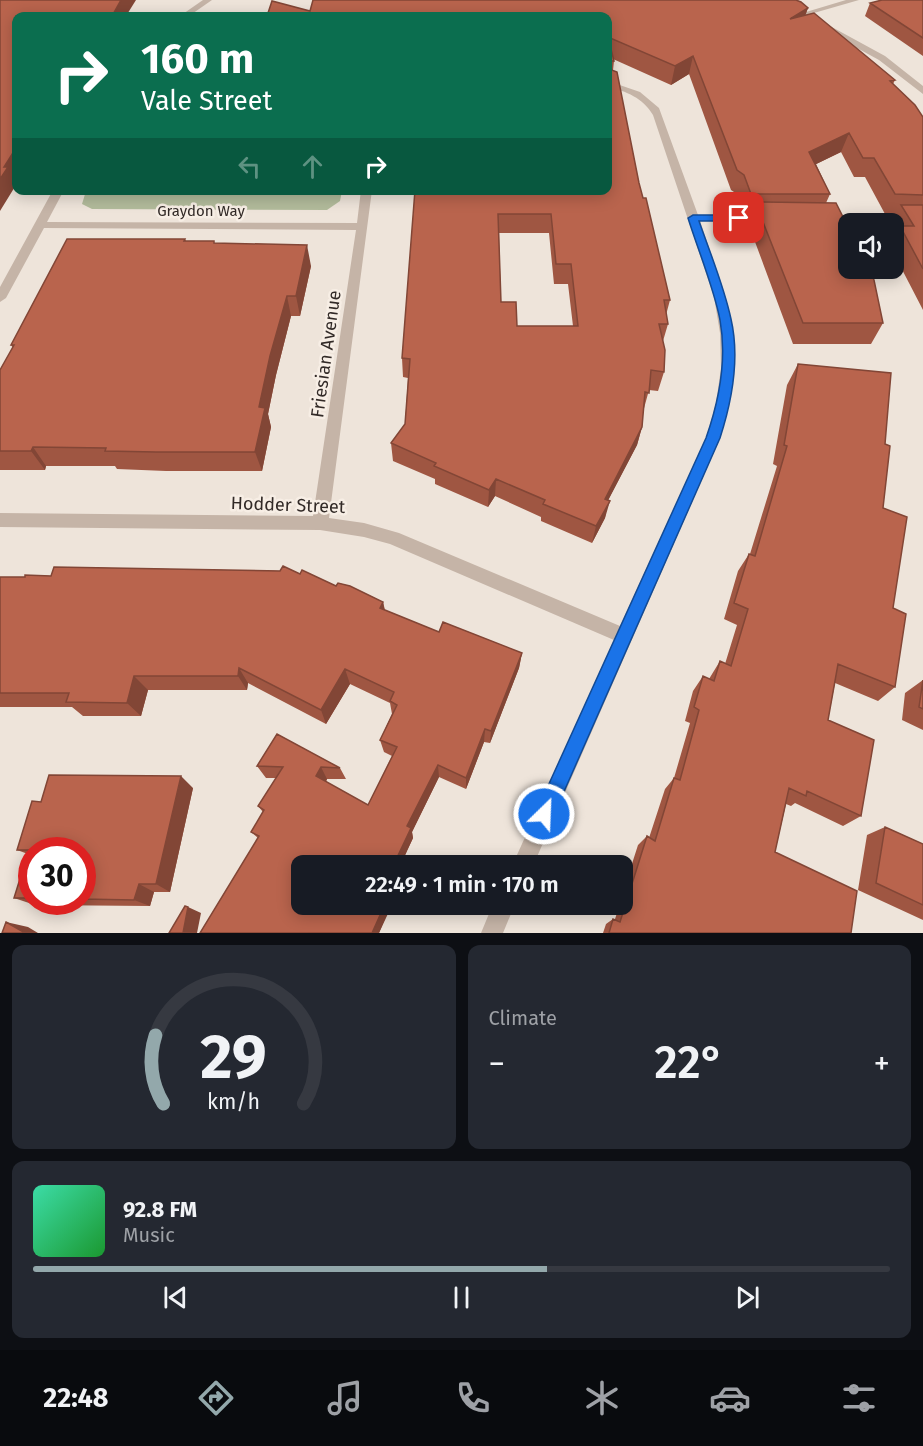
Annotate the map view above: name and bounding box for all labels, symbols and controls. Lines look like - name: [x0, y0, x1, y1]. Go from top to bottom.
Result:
- text: 160 m: [141, 34, 254, 84]
- icon: right: [42, 36, 120, 114]
- text: Vale Street: [141, 85, 272, 117]
- icon: left: [233, 150, 266, 183]
- icon: ahead: [296, 150, 329, 183]
- icon: right: [359, 150, 392, 183]
- pin: [713, 192, 764, 243]
- icon: arrive: [722, 201, 755, 234]
- street label: Graydon Way: [157, 202, 245, 220]
- map controls: [838, 213, 904, 279]
- button: sound: [838, 213, 904, 279]
- street label: Friesian Avenue: [306, 289, 346, 419]
- street label: Hodder Street: [230, 492, 346, 518]
- position arrow: [512, 782, 576, 846]
- speed limit sign: 30: [18, 837, 96, 915]
- text: 22:49 · 1 min · 170 m: [365, 871, 559, 898]
- text: Climate: [489, 1006, 557, 1030]
- text: 29: [200, 1020, 267, 1095]
- text: 22°: [655, 1036, 724, 1090]
- text: −: [489, 1044, 505, 1084]
- text: +: [874, 1044, 890, 1084]
- text: km/h: [207, 1089, 260, 1115]
- text: 92.8 FM: [123, 1196, 197, 1223]
- text: Music: [123, 1223, 175, 1247]
- icon: previous: [159, 1281, 192, 1314]
- icon: pause: [445, 1281, 478, 1314]
- icon: next: [731, 1281, 764, 1314]
- icon: directions: [195, 1377, 237, 1419]
- icon: music: [324, 1377, 366, 1419]
- icon: phone: [452, 1377, 494, 1419]
- icon: climate: [581, 1377, 623, 1419]
- icon: car: [709, 1377, 751, 1419]
- icon: filters: [838, 1377, 880, 1419]
- text: 22:48: [43, 1382, 108, 1414]

